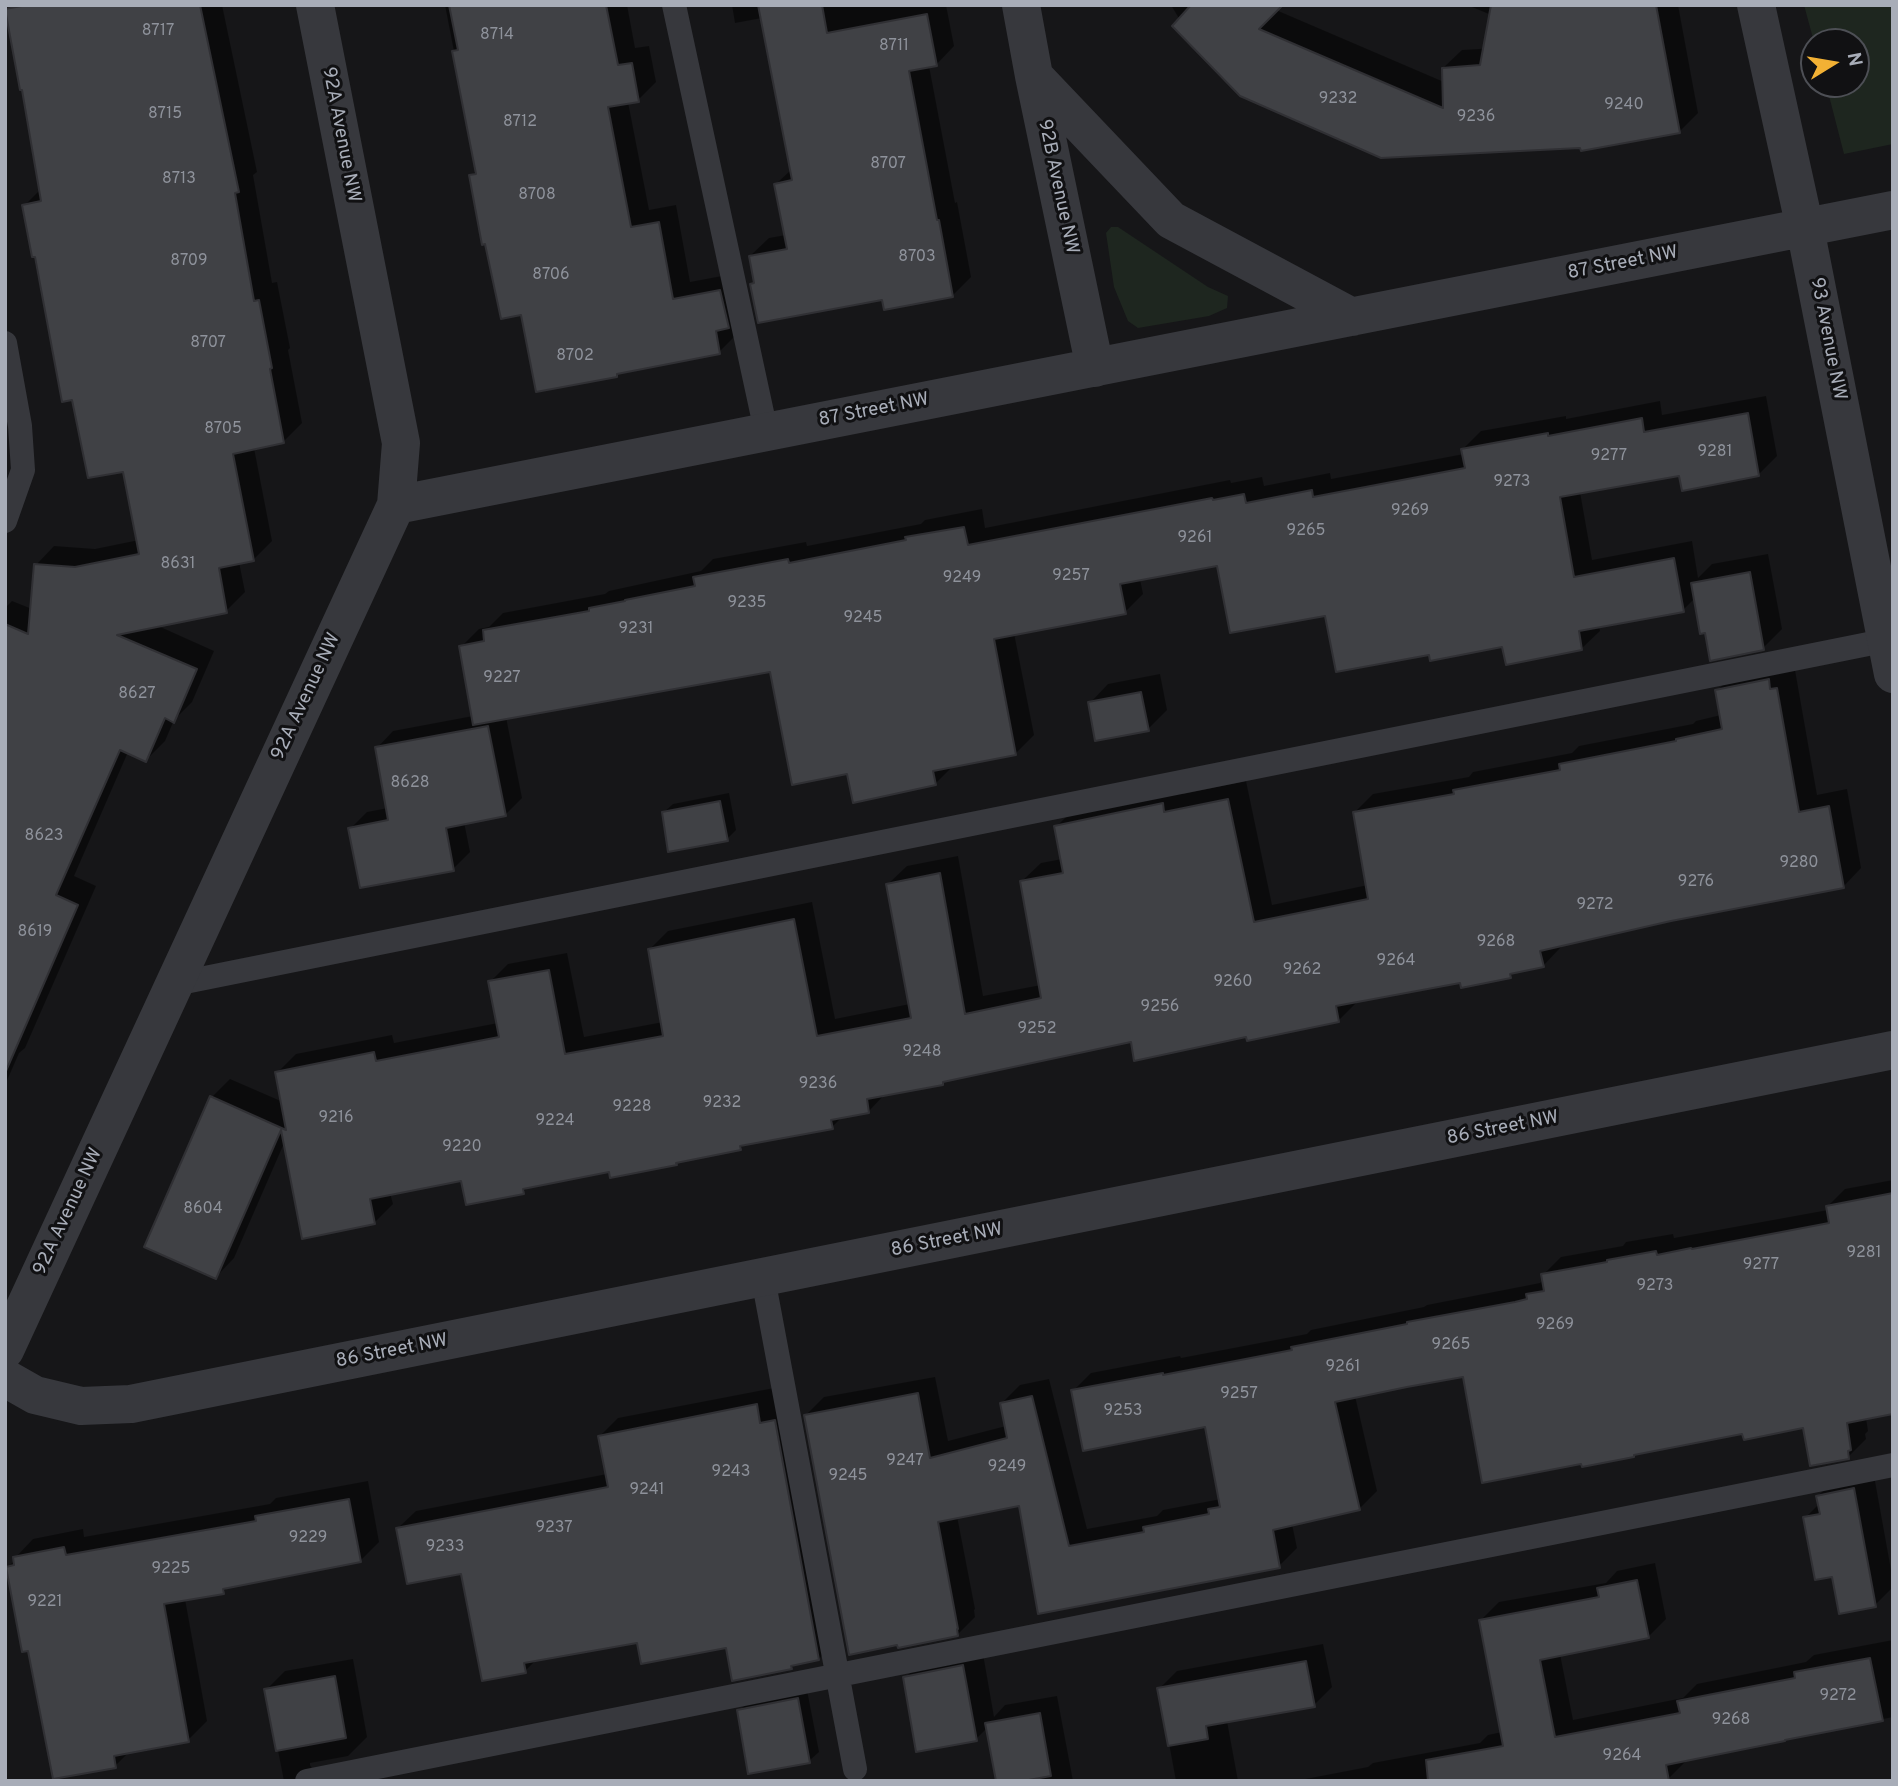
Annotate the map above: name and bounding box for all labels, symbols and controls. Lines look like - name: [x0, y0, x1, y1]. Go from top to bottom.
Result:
- house number: 8717: [142, 22, 174, 42]
- house number: 8714: [480, 26, 514, 46]
- north arrow: [1800, 28, 1870, 98]
- house number: 8711: [879, 37, 909, 57]
- text: N: [1841, 50, 1867, 68]
- street label: 92A Avenue NW: [316, 65, 364, 205]
- house number: 9232: [1319, 90, 1357, 110]
- house number: 9240: [1604, 96, 1644, 116]
- house number: 8715: [148, 105, 182, 125]
- house number: 9236: [1457, 108, 1495, 128]
- house number: 8712: [503, 113, 537, 133]
- street label: 92B Avenue NW: [1032, 118, 1082, 256]
- house number: 8707: [870, 155, 906, 175]
- house number: 8713: [162, 170, 196, 190]
- house number: 8708: [518, 186, 556, 206]
- street label: 87 Street NW: [1566, 242, 1680, 286]
- house number: 8703: [898, 248, 936, 268]
- house number: 8709: [170, 252, 208, 272]
- house number: 8706: [532, 266, 570, 286]
- street label: 93 Avenue NW: [1804, 276, 1850, 402]
- house number: 8707: [190, 334, 226, 354]
- house number: 8702: [556, 347, 594, 367]
- street label: 87 Street NW: [817, 389, 931, 433]
- house number: 8705: [204, 420, 242, 440]
- house number: 9281: [1697, 443, 1733, 463]
- house number: 9277: [1591, 447, 1627, 467]
- house number: 9273: [1494, 473, 1530, 493]
- house number: 9269: [1391, 502, 1429, 522]
- house number: 9265: [1287, 522, 1325, 542]
- house number: 9261: [1178, 529, 1212, 549]
- house number: 8631: [161, 555, 195, 575]
- house number: 9257: [1052, 567, 1090, 587]
- house number: 9249: [943, 569, 981, 589]
- house number: 9235: [728, 594, 766, 614]
- house number: 9245: [843, 609, 883, 629]
- house number: 9231: [619, 620, 653, 640]
- street label: 92A Avenue NW: [268, 630, 346, 764]
- house number: 9227: [483, 669, 521, 689]
- house number: 8627: [118, 685, 156, 705]
- house number: 8628: [391, 774, 429, 794]
- house number: 8623: [25, 827, 63, 847]
- house number: 9280: [1779, 854, 1819, 874]
- house number: 9276: [1678, 873, 1714, 893]
- house number: 9272: [1576, 896, 1614, 916]
- house number: 8619: [18, 923, 52, 943]
- house number: 9268: [1477, 933, 1515, 953]
- house number: 9264: [1377, 952, 1415, 972]
- house number: 9262: [1283, 961, 1321, 981]
- house number: 9260: [1213, 973, 1253, 993]
- house number: 9256: [1141, 998, 1179, 1018]
- house number: 9252: [1018, 1020, 1056, 1040]
- house number: 9248: [903, 1043, 941, 1063]
- house number: 9236: [799, 1075, 837, 1095]
- house number: 9232: [703, 1094, 741, 1114]
- house number: 9228: [613, 1098, 651, 1118]
- street label: 86 Street NW: [1445, 1107, 1561, 1151]
- house number: 9216: [319, 1109, 353, 1129]
- house number: 9224: [536, 1112, 574, 1132]
- house number: 9220: [442, 1138, 482, 1158]
- street label: 92A Avenue NW: [30, 1145, 108, 1279]
- house number: 8604: [183, 1200, 223, 1220]
- street label: 86 Street NW: [889, 1219, 1005, 1263]
- house number: 9281: [1846, 1244, 1882, 1264]
- house number: 9277: [1743, 1256, 1779, 1276]
- house number: 9273: [1637, 1277, 1673, 1297]
- house number: 9269: [1536, 1316, 1574, 1336]
- street label: 86 Street NW: [334, 1330, 450, 1374]
- house number: 9265: [1432, 1336, 1470, 1356]
- house number: 9261: [1326, 1358, 1360, 1378]
- house number: 9257: [1220, 1385, 1258, 1405]
- house number: 9253: [1104, 1402, 1142, 1422]
- house number: 9247: [886, 1452, 924, 1472]
- house number: 9249: [988, 1458, 1026, 1478]
- house number: 9243: [712, 1463, 750, 1483]
- house number: 9245: [828, 1467, 868, 1487]
- house number: 9241: [629, 1481, 665, 1501]
- house number: 9237: [535, 1519, 573, 1539]
- house number: 9229: [289, 1529, 327, 1549]
- house number: 9233: [426, 1538, 464, 1558]
- house number: 9225: [151, 1560, 191, 1580]
- house number: 9221: [27, 1593, 63, 1613]
- house number: 9272: [1819, 1687, 1857, 1707]
- house number: 9268: [1712, 1711, 1750, 1731]
- house number: 9264: [1603, 1747, 1641, 1767]

